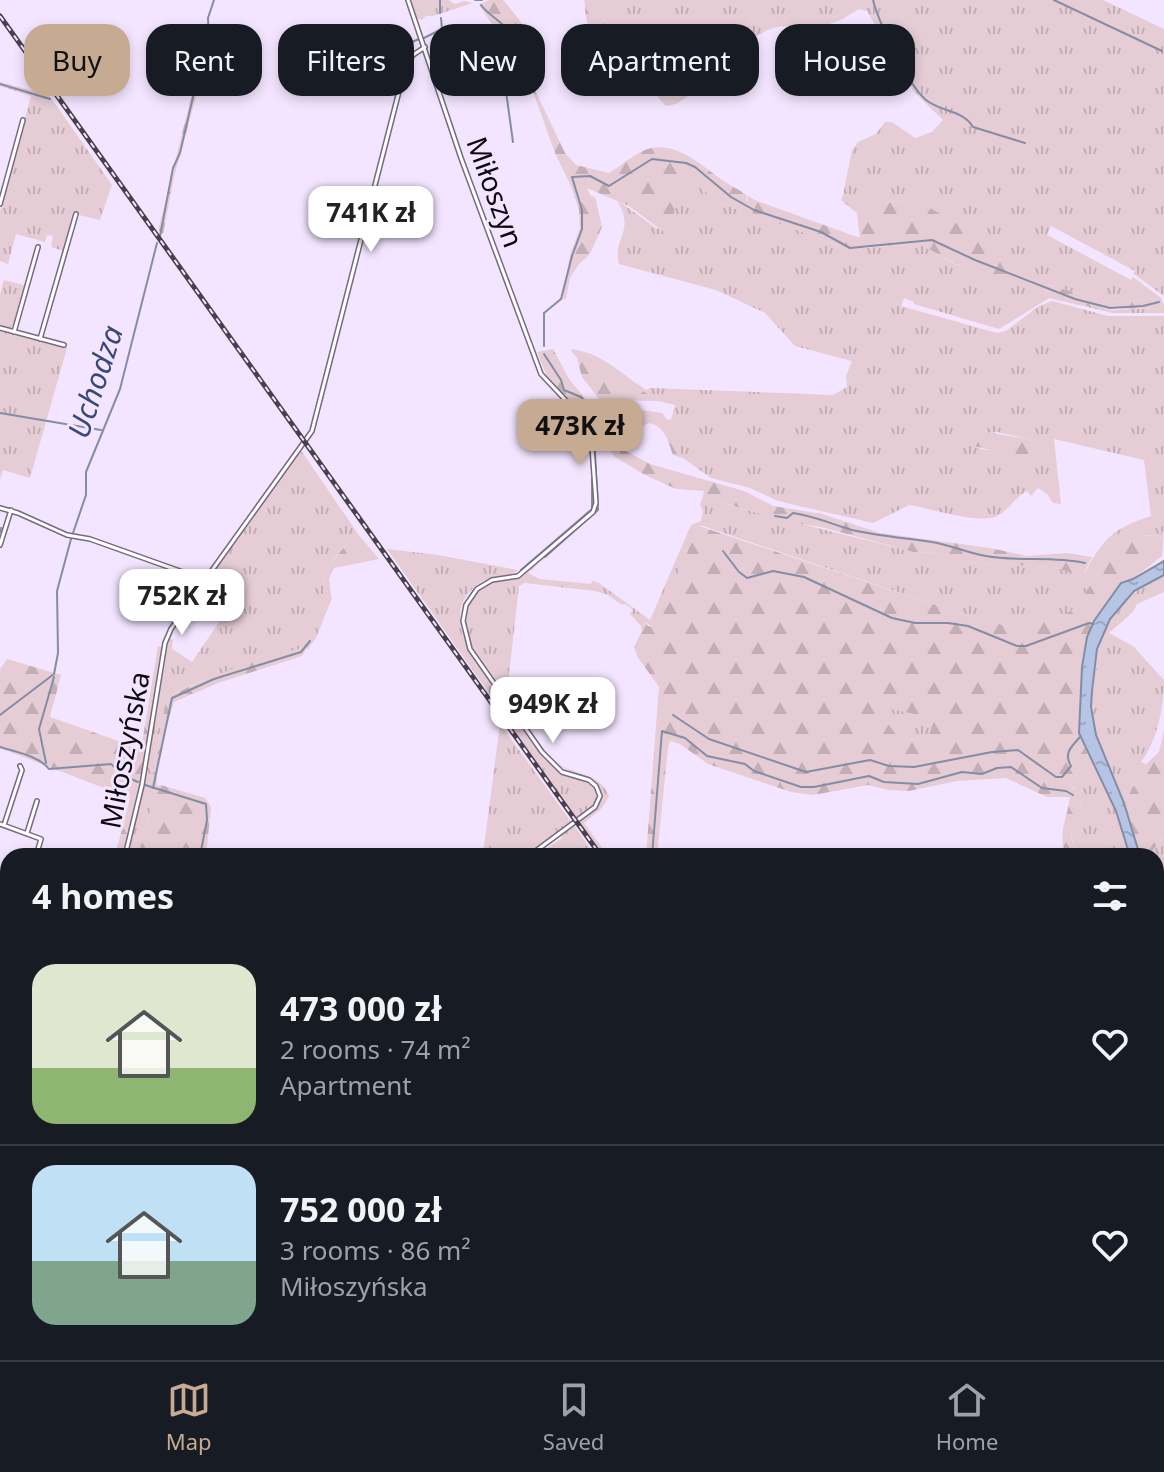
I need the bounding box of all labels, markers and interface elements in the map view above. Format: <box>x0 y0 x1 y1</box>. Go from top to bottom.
chip: Buy <box>24 24 130 96</box>
chip: Rent <box>146 24 262 96</box>
chip: Filters <box>278 24 414 96</box>
chip: New <box>430 24 545 96</box>
chip: Apartment <box>561 24 759 96</box>
chip: House <box>775 24 915 96</box>
street label: Miłoszyn <box>458 131 533 252</box>
pin: 741K zł <box>297 186 445 254</box>
text: 741K zł <box>326 194 416 230</box>
water label: Uchodza <box>57 320 132 443</box>
pin: 473K zł <box>506 399 654 467</box>
text: 473K zł <box>535 407 625 443</box>
pin: 752K zł <box>108 569 256 637</box>
text: 752K zł <box>137 577 227 613</box>
street label: Miłoszyńska <box>90 668 158 831</box>
pin: 949K zł <box>479 677 627 745</box>
text: 949K zł <box>508 685 598 721</box>
text: 4 homes <box>32 873 174 919</box>
icon: filters <box>1088 874 1132 918</box>
text: 473 000 zł <box>280 985 442 1031</box>
icon: home <box>96 996 192 1092</box>
icon: heart <box>1088 1022 1132 1066</box>
text: 2 rooms · 74 m² <box>280 1031 470 1067</box>
text: Apartment <box>280 1067 412 1103</box>
text: 752 000 zł <box>280 1186 442 1232</box>
icon: home <box>96 1197 192 1293</box>
icon: heart <box>1088 1223 1132 1267</box>
text: 3 rooms · 86 m² <box>280 1232 470 1268</box>
text: Miłoszyńska <box>280 1268 428 1304</box>
tab: Map <box>166 1378 212 1456</box>
tab: Saved <box>543 1378 604 1456</box>
tab: Home <box>936 1378 998 1456</box>

